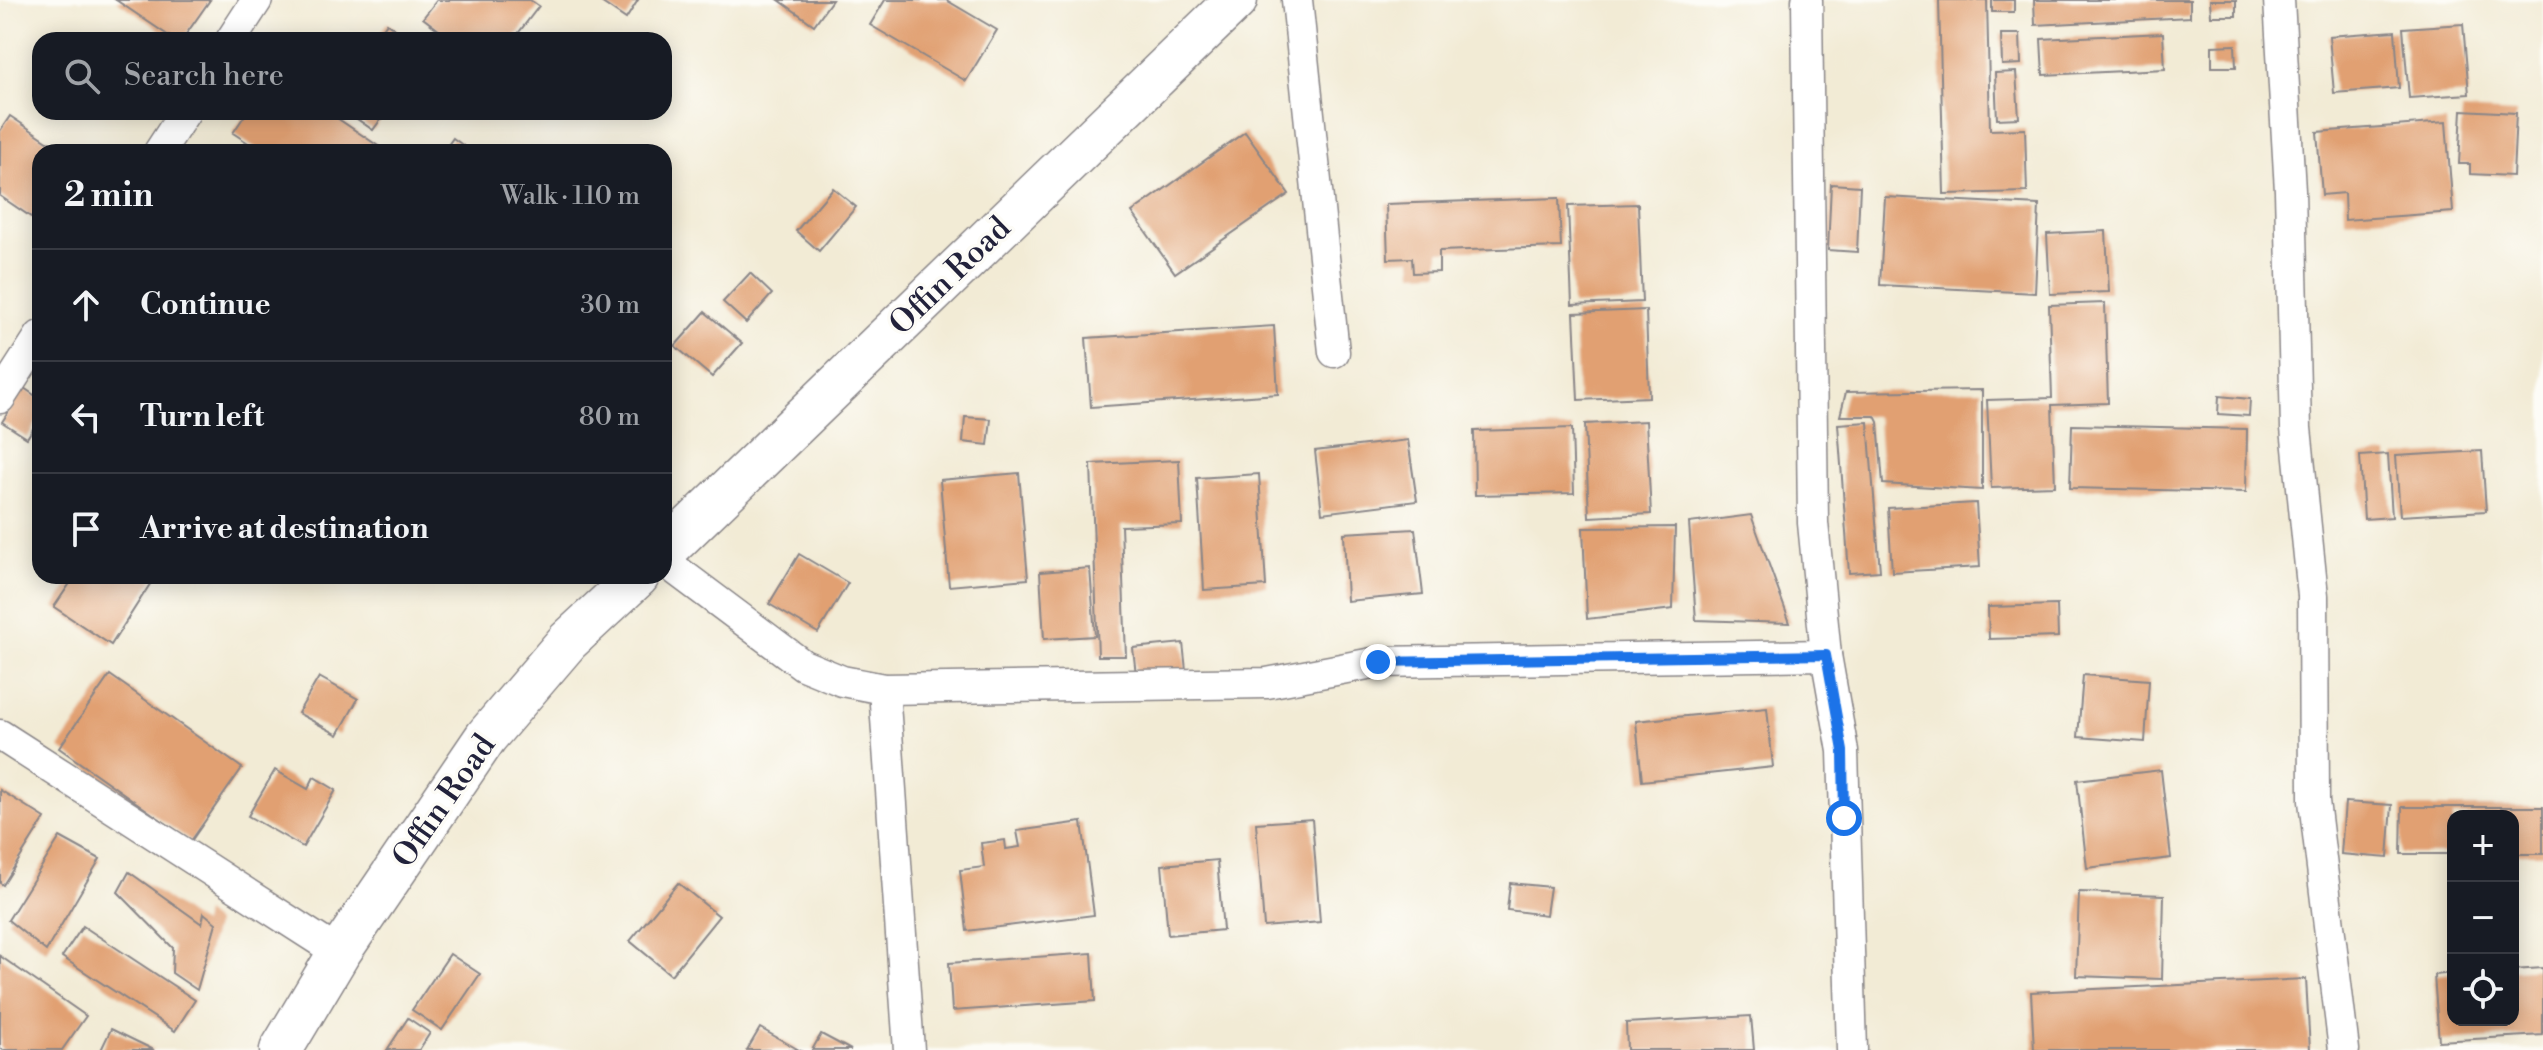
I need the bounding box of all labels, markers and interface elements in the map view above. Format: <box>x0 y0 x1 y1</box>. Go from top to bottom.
search box <box>32 32 672 120</box>
icon: search <box>60 54 104 98</box>
text: Search here <box>124 57 284 95</box>
text: 2 min <box>64 175 153 217</box>
text: Walk · 110 m <box>501 180 640 212</box>
street label: Offin Road <box>881 208 1019 344</box>
icon: ahead <box>64 283 108 327</box>
text: Continue <box>140 286 271 324</box>
text: 30 m <box>580 289 640 321</box>
icon: left <box>64 395 108 439</box>
text: Turn left <box>140 398 264 436</box>
text: 80 m <box>579 401 640 433</box>
icon: arrive <box>64 507 108 551</box>
text: Arrive at destination <box>140 510 429 548</box>
route end <box>1360 644 1396 680</box>
street label: Offin Road <box>384 727 504 875</box>
route start <box>1826 800 1862 836</box>
map controls <box>2447 810 2519 1026</box>
button: + <box>2447 810 2519 882</box>
button: − <box>2447 882 2519 954</box>
button: locate <box>2447 954 2519 1026</box>

